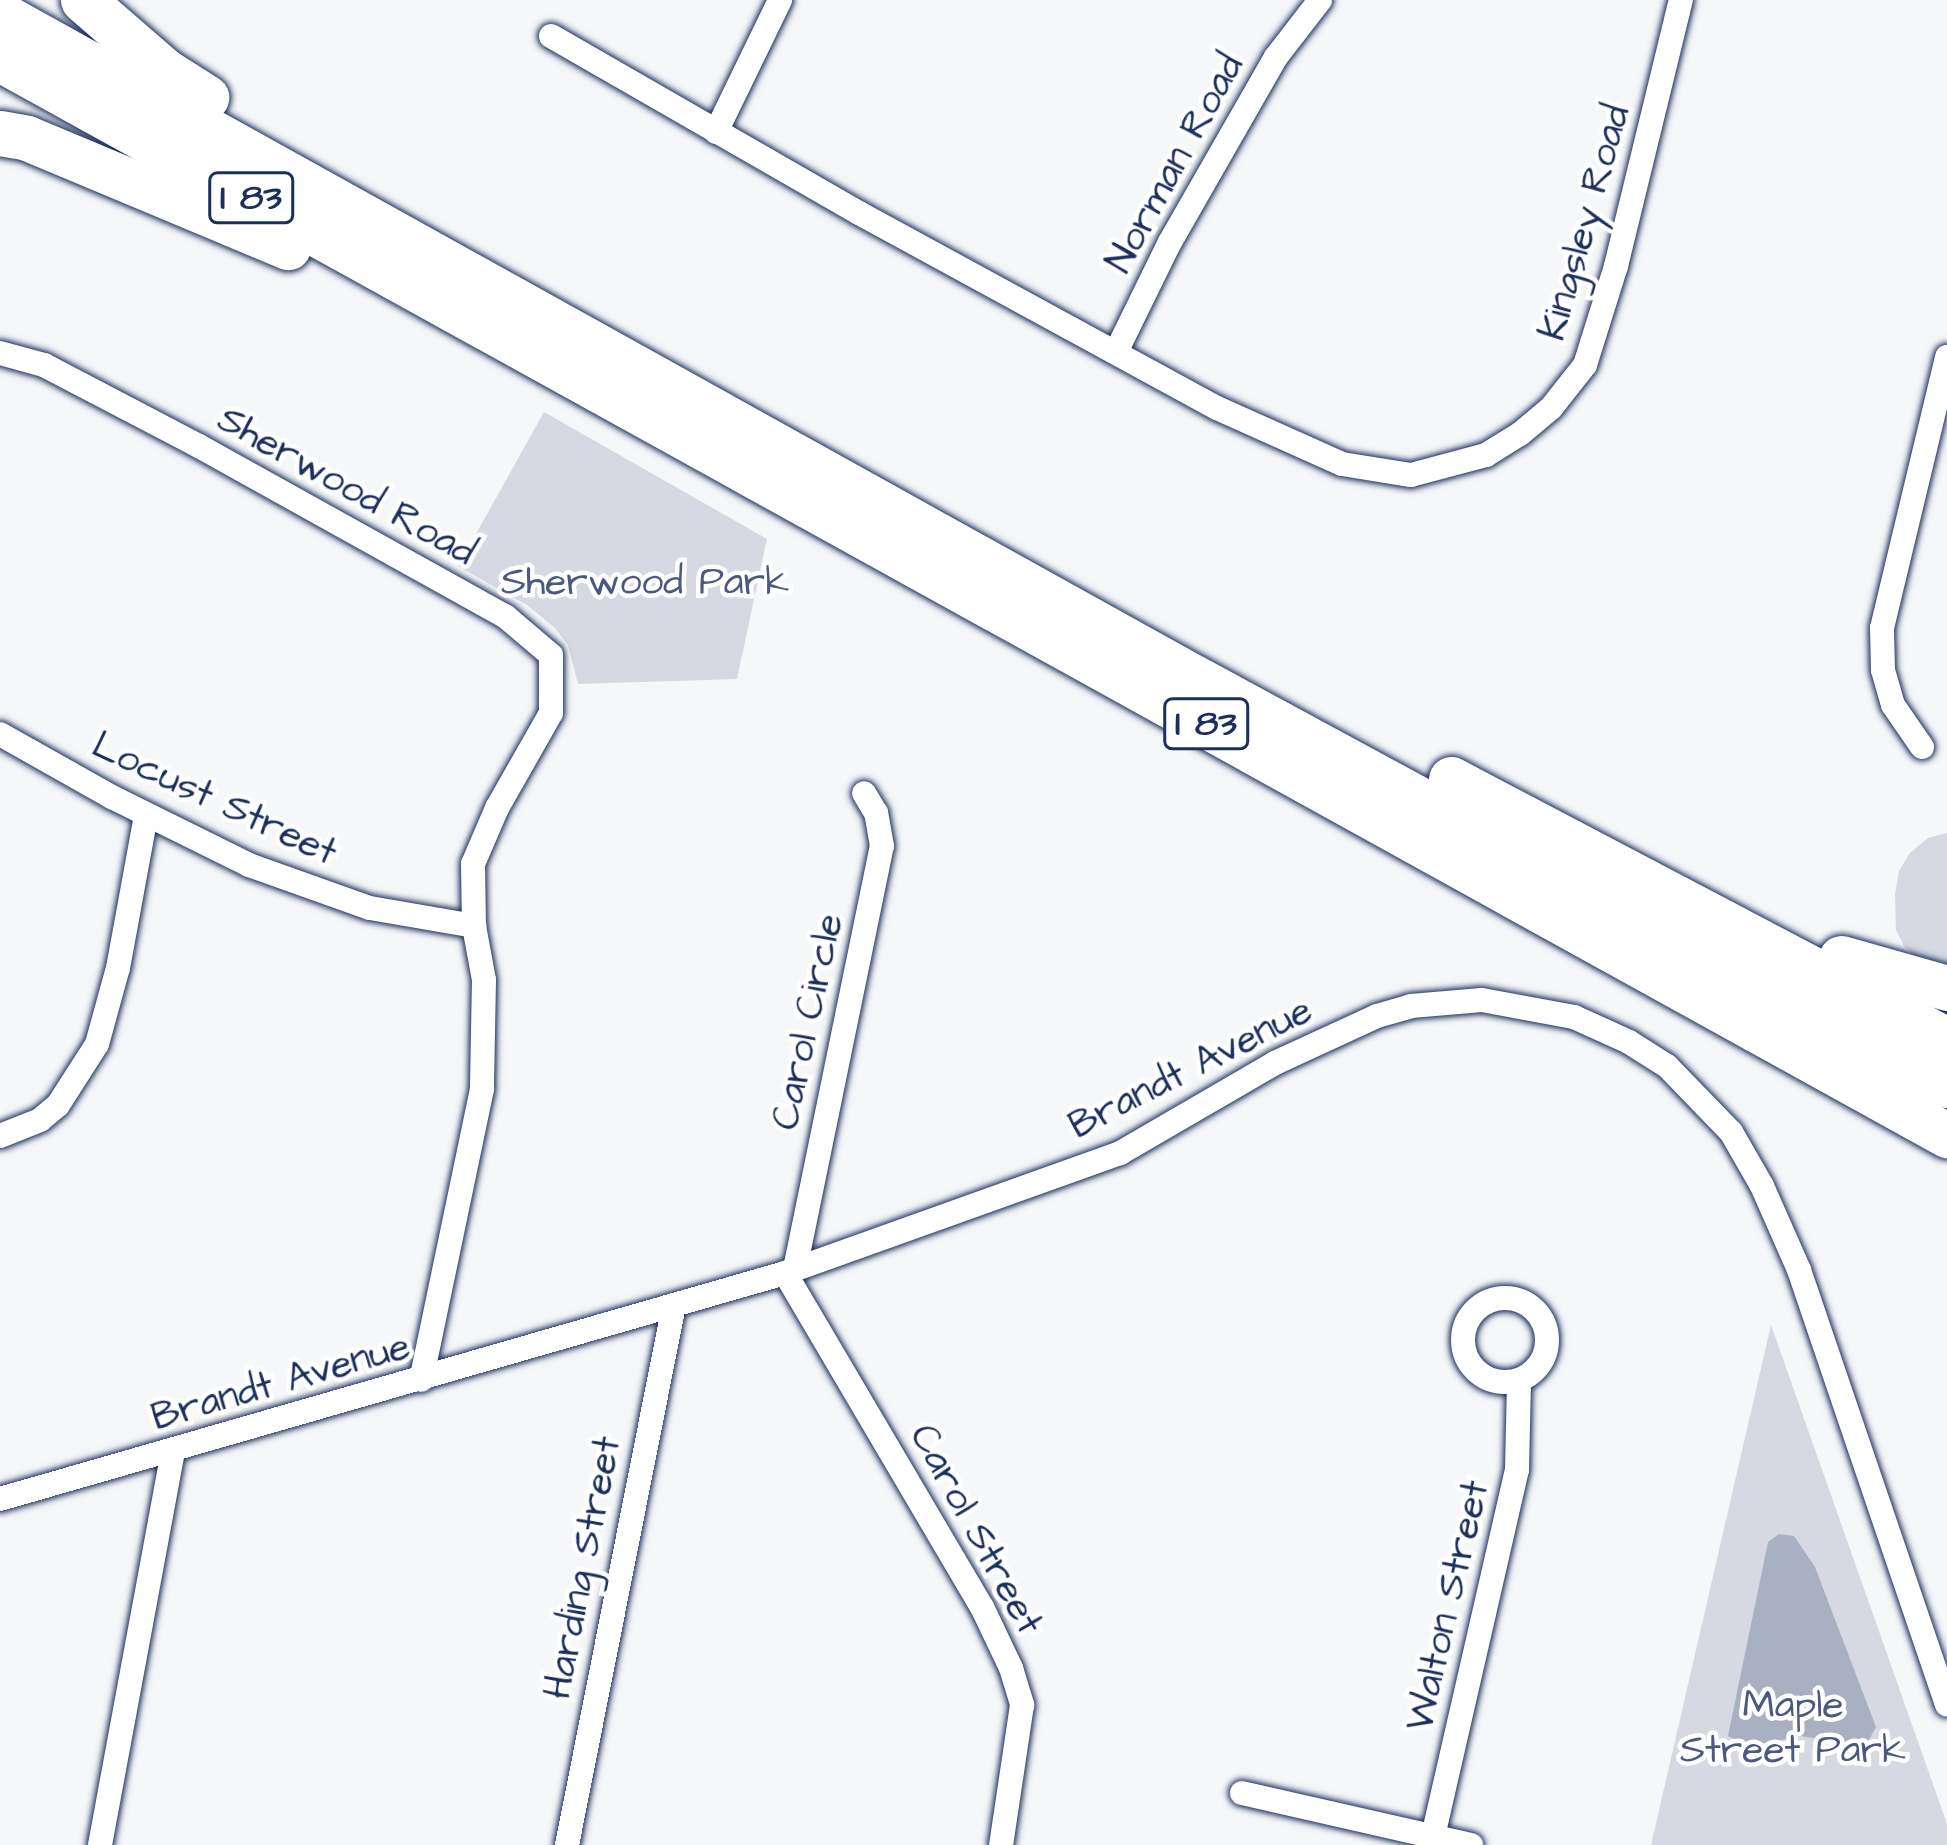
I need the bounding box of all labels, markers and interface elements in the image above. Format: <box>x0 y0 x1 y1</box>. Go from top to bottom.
street label: Norman Road <box>1097 46 1255 282</box>
street label: Kingsley Road <box>1530 100 1642 346</box>
road number: I 83 <box>206 168 296 228</box>
street label: Sherwood Road <box>209 397 483 577</box>
park label: Sherwood Park <box>501 560 789 606</box>
road number: I 83 <box>1161 694 1251 754</box>
street label: Locust Street <box>84 723 344 877</box>
street label: Carol Circle <box>763 910 855 1134</box>
street label: Brandt Avenue <box>1062 988 1320 1150</box>
street label: Brandt Avenue <box>146 1324 416 1442</box>
street label: Carol Street <box>898 1417 1052 1643</box>
street label: Harding Street <box>536 1433 632 1703</box>
street label: Walton Street <box>1397 1476 1501 1736</box>
park label: Maple Street Park <box>1680 1684 1906 1775</box>

